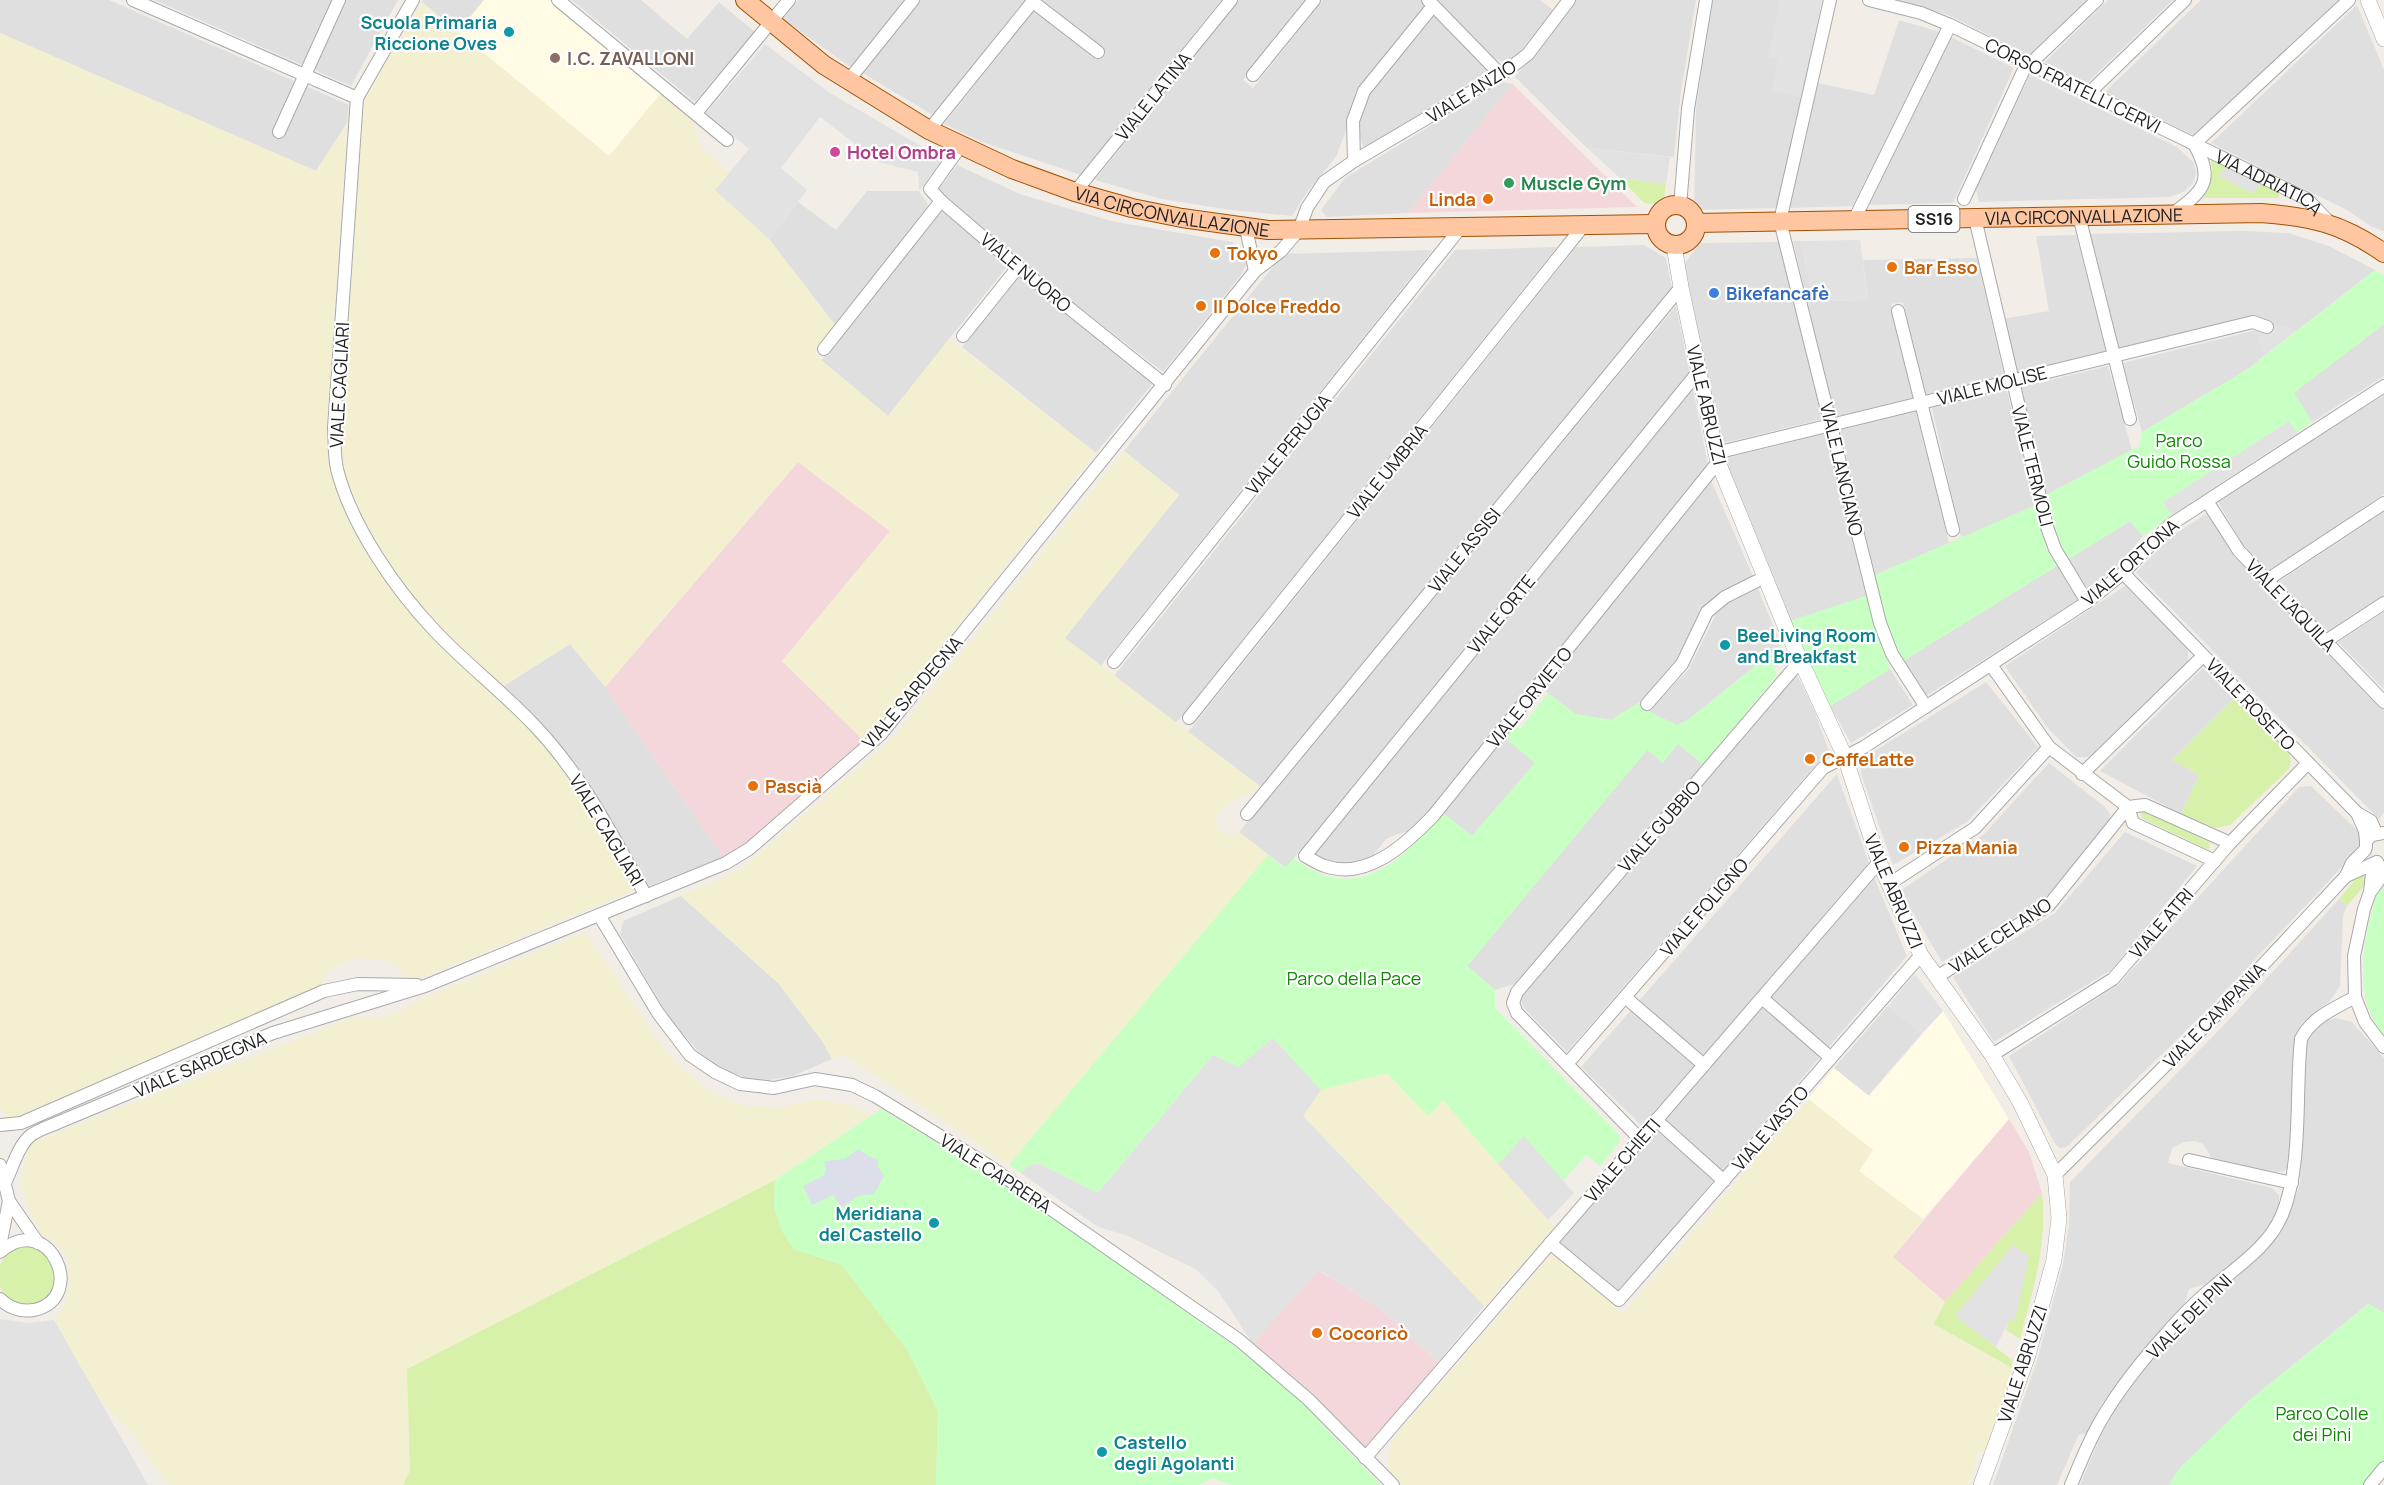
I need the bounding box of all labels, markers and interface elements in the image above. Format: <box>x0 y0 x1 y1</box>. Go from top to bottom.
place label: Scuola Primaria Riccione Oves <box>361 10 497 55</box>
marker: Scuola Primaria Riccione Oves <box>502 25 516 39</box>
street label: CORSO FRATELLI CERVI <box>1981 32 2165 138</box>
place label: I.C. ZAVALLONI <box>567 46 694 70</box>
street label: VIALE LATINA <box>1110 46 1197 145</box>
marker: I.C. ZAVALLONI <box>548 51 562 65</box>
street label: VIALE ANZIO <box>1422 54 1520 128</box>
place label: Hotel Ombra <box>847 140 956 164</box>
street label: VIA ADRIATICA <box>2212 144 2329 221</box>
marker: Hotel Ombra <box>828 145 842 159</box>
place label: Muscle Gym <box>1521 171 1626 195</box>
marker: Muscle Gym <box>1502 176 1516 190</box>
street label: VIA CIRCONVALLAZIONE <box>1072 181 1271 242</box>
place label: Linda <box>1429 187 1476 211</box>
marker: Linda <box>1481 192 1495 206</box>
street label: VIA CIRCONVALLAZIONE <box>1985 202 2183 230</box>
road number: SS16 <box>1908 206 1960 232</box>
street label: VIALE NUORO <box>975 227 1077 317</box>
place label: Tokyo <box>1227 241 1278 265</box>
marker: Tokyo <box>1208 246 1222 260</box>
place label: Bar Esso <box>1904 255 1978 279</box>
marker: Bar Esso <box>1885 260 1899 274</box>
place label: Bikefancafè <box>1726 281 1829 305</box>
marker: Bikefancafè <box>1707 286 1721 300</box>
place label: Il Dolce Freddo <box>1213 294 1341 318</box>
marker: Il Dolce Freddo <box>1194 299 1208 313</box>
street label: VIALE CAGLIARI <box>324 321 354 449</box>
street label: VIALE ABRUZZI <box>1682 343 1732 467</box>
street label: VIALE MOLISE <box>1935 360 2049 410</box>
street label: VIALE PERUGIA <box>1240 388 1336 499</box>
street label: VIALE LANCIANO <box>1815 400 1869 538</box>
street label: VIALE TERMOLI <box>2006 403 2060 529</box>
street label: VIALE UMBRIA <box>1341 418 1433 523</box>
park label: Parco Guido Rossa <box>2127 428 2231 473</box>
street label: VIALE ASSISI <box>1422 503 1506 597</box>
street label: VIALE ORTONA <box>2076 513 2184 611</box>
street label: VIALE L'AQUILA <box>2241 554 2342 657</box>
street label: VIALE ORTE <box>1462 570 1540 658</box>
place label: BeeLiving Room and Breakfast <box>1737 623 1876 668</box>
street label: VIALE SARDEGNA <box>856 630 968 753</box>
marker: BeeLiving Room and Breakfast <box>1718 638 1732 652</box>
street label: VIALE ORVIETO <box>1481 642 1577 752</box>
street label: VIALE ROSETO <box>2201 653 2301 755</box>
place label: CaffeLatte <box>1822 747 1914 771</box>
marker: CaffeLatte <box>1803 752 1817 766</box>
street label: VIALE CAGLIARI <box>564 770 650 890</box>
place label: Pascià <box>765 774 822 798</box>
street label: VIALE GUBBIO <box>1613 775 1705 877</box>
marker: Pascià <box>746 779 760 793</box>
street label: VIALE ABRUZZI <box>1859 830 1929 952</box>
place label: Pizza Mania <box>1916 835 2018 859</box>
marker: Pizza Mania <box>1897 840 1911 854</box>
street label: VIALE FOLIGNO <box>1655 853 1753 961</box>
street label: VIALE ATRI <box>2124 883 2198 963</box>
street label: VIALE CELANO <box>1944 892 2056 978</box>
street label: VIALE CAMPANIA <box>2157 957 2271 1073</box>
park label: Parco della Pace <box>1287 966 1421 990</box>
street label: VIALE SARDEGNA <box>130 1025 270 1103</box>
street label: VIALE VASTO <box>1726 1080 1814 1176</box>
street label: VIALE CHIETI <box>1579 1113 1665 1207</box>
street label: VIALE CAPRERA <box>936 1128 1057 1218</box>
place label: Meridiana del Castello <box>819 1201 922 1246</box>
marker: Meridiana del Castello <box>927 1216 941 1230</box>
street label: VIALE DEI PINI <box>2141 1268 2237 1364</box>
street label: VIALE ABRUZZI <box>1992 1302 2052 1426</box>
place label: Cocoricò <box>1329 1321 1408 1345</box>
marker: Cocoricò <box>1310 1326 1324 1340</box>
park label: Parco Colle dei Pini <box>2275 1401 2369 1446</box>
place label: Castello degli Agolanti <box>1114 1430 1235 1475</box>
marker: Castello degli Agolanti <box>1095 1445 1109 1459</box>

